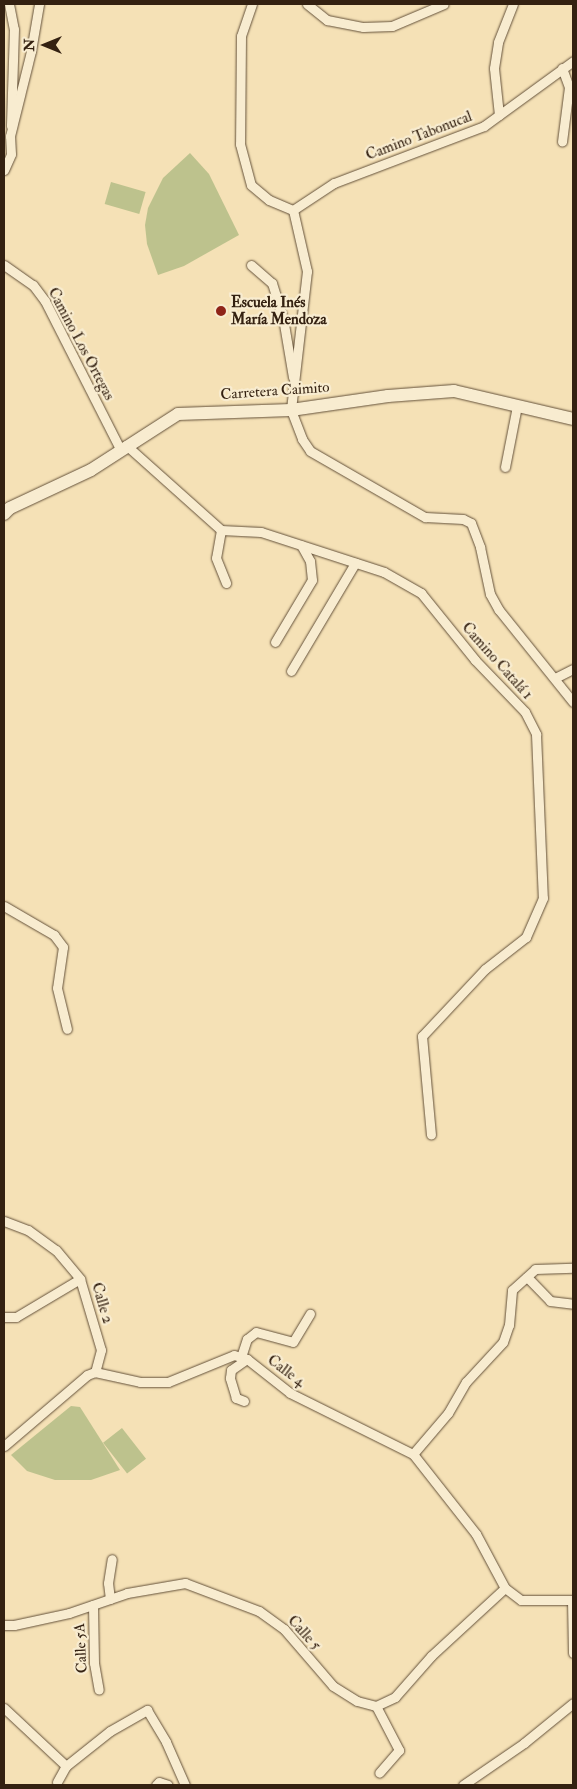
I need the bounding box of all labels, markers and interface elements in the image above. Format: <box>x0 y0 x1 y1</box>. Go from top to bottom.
north arrow <box>20 20 70 70</box>
text: N <box>21 39 38 51</box>
street label: Camino Tabonucal <box>363 107 475 165</box>
street label: Camino Los Ortegas <box>44 285 118 403</box>
place label: Escuela Inés María Mendoza <box>231 293 327 328</box>
marker: Escuela Inés María Mendoza <box>215 305 227 317</box>
street label: Carretera Caimito <box>220 378 330 404</box>
street label: Camino Catalá 1 <box>458 619 536 703</box>
street label: Calle 2 <box>87 1280 117 1326</box>
street label: Calle 4 <box>264 1351 308 1391</box>
street label: Calle 5 <box>284 1612 324 1654</box>
street label: Calle 5A <box>71 1622 91 1674</box>

